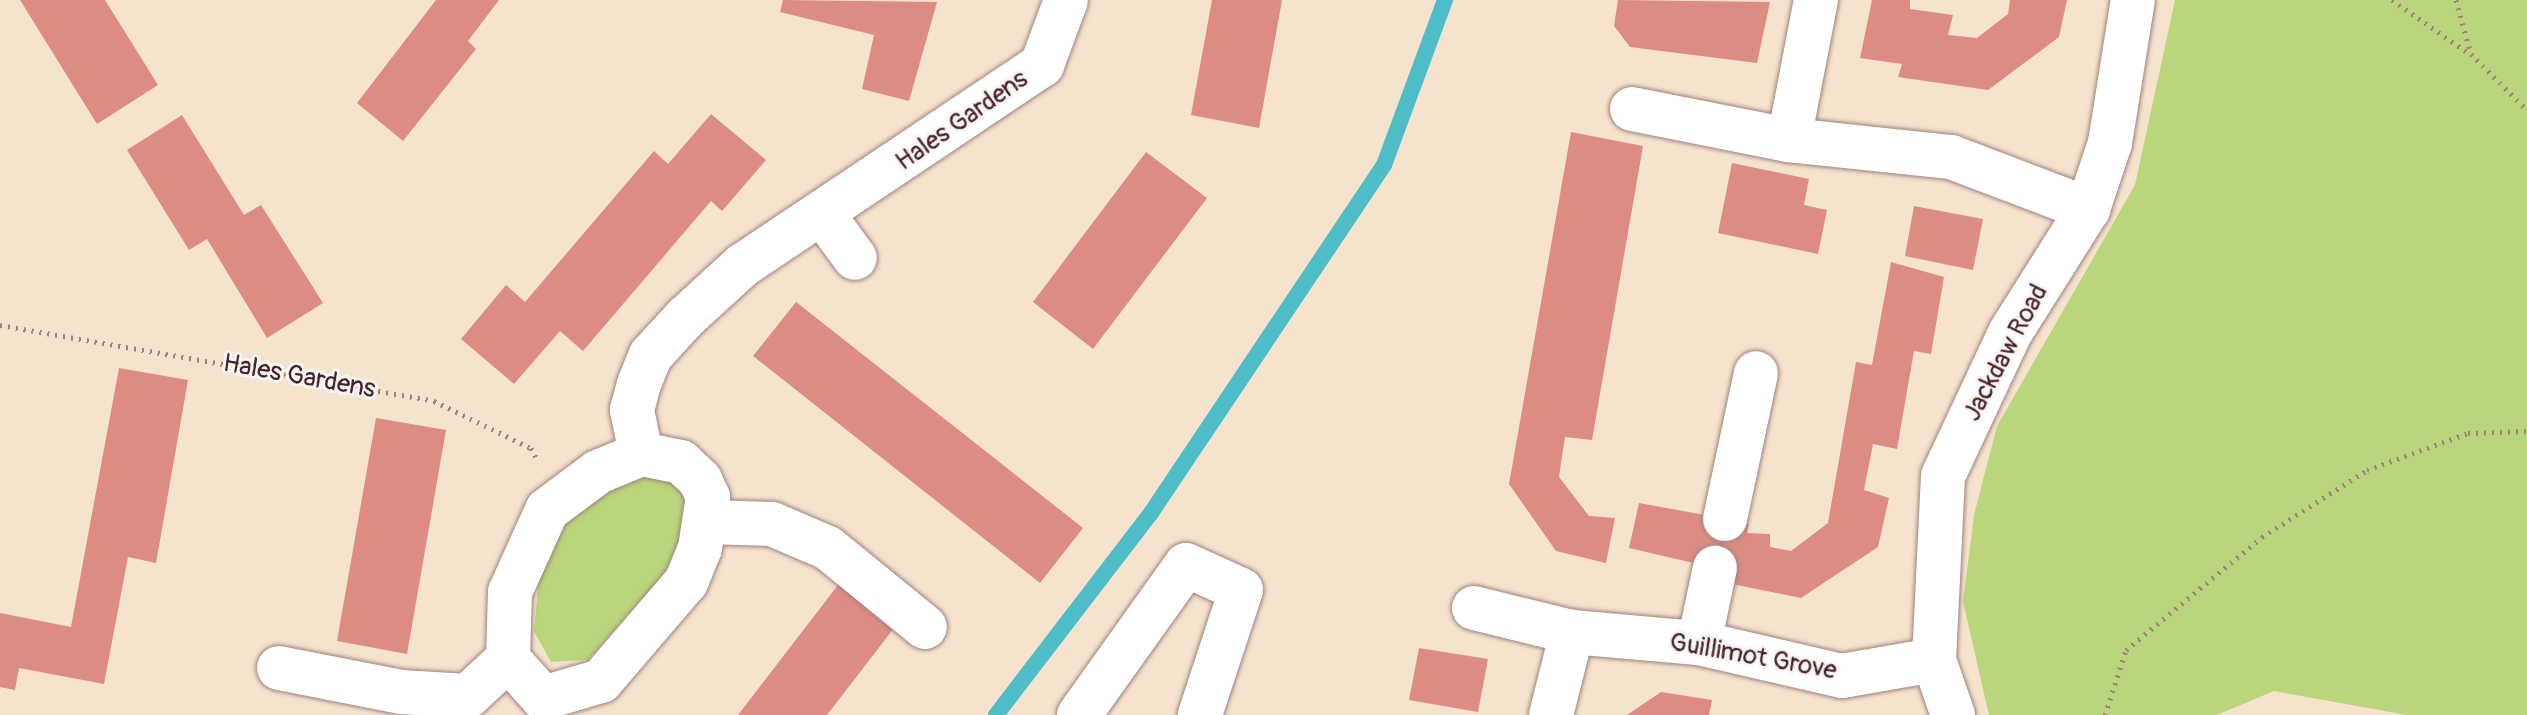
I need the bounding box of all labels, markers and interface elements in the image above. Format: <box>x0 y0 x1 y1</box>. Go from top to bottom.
street label: Hales Gardens <box>890 64 1034 178</box>
street label: Jackdaw Road <box>1957 279 2055 427</box>
street label: Hales Gardens <box>220 348 378 406</box>
street label: Guillimot Grove <box>1667 627 1839 687</box>

